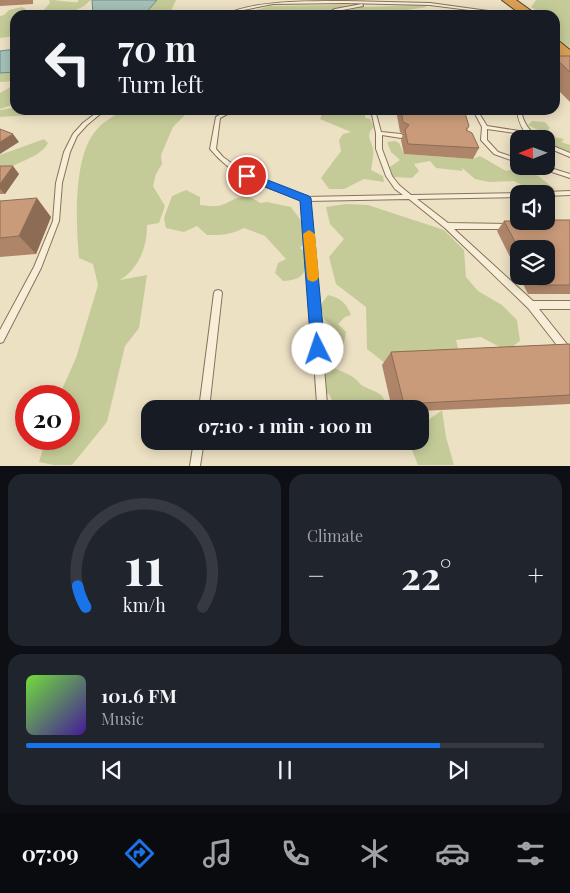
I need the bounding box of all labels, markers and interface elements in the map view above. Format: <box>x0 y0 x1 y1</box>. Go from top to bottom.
text: 70 m <box>118 24 196 71</box>
icon: left <box>35 30 100 95</box>
text: Turn left <box>118 69 203 99</box>
north arrow <box>510 130 555 175</box>
map controls <box>510 130 555 285</box>
pin <box>226 155 268 197</box>
icon: arrive <box>233 162 261 190</box>
button: sound <box>510 185 555 230</box>
button: layers <box>510 240 555 285</box>
position arrow <box>291 322 343 374</box>
speed limit sign: 20 <box>15 385 80 450</box>
text: 07:10 · 1 min · 100 m <box>198 412 372 438</box>
text: Climate <box>307 525 363 546</box>
text: 11 <box>125 530 164 599</box>
text: 22° <box>401 549 452 600</box>
text: − <box>307 556 325 593</box>
text: + <box>528 556 544 593</box>
text: km/h <box>123 593 166 616</box>
text: 101.6 FM <box>101 682 177 708</box>
text: Music <box>101 708 144 729</box>
icon: previous <box>98 756 126 784</box>
icon: pause <box>271 756 299 784</box>
icon: next <box>444 756 472 784</box>
icon: directions <box>122 836 157 871</box>
icon: music <box>200 836 235 871</box>
icon: phone <box>278 836 313 871</box>
icon: climate <box>357 836 392 871</box>
icon: car <box>435 836 470 871</box>
icon: filters <box>513 836 548 871</box>
text: 07:09 <box>22 838 79 868</box>

